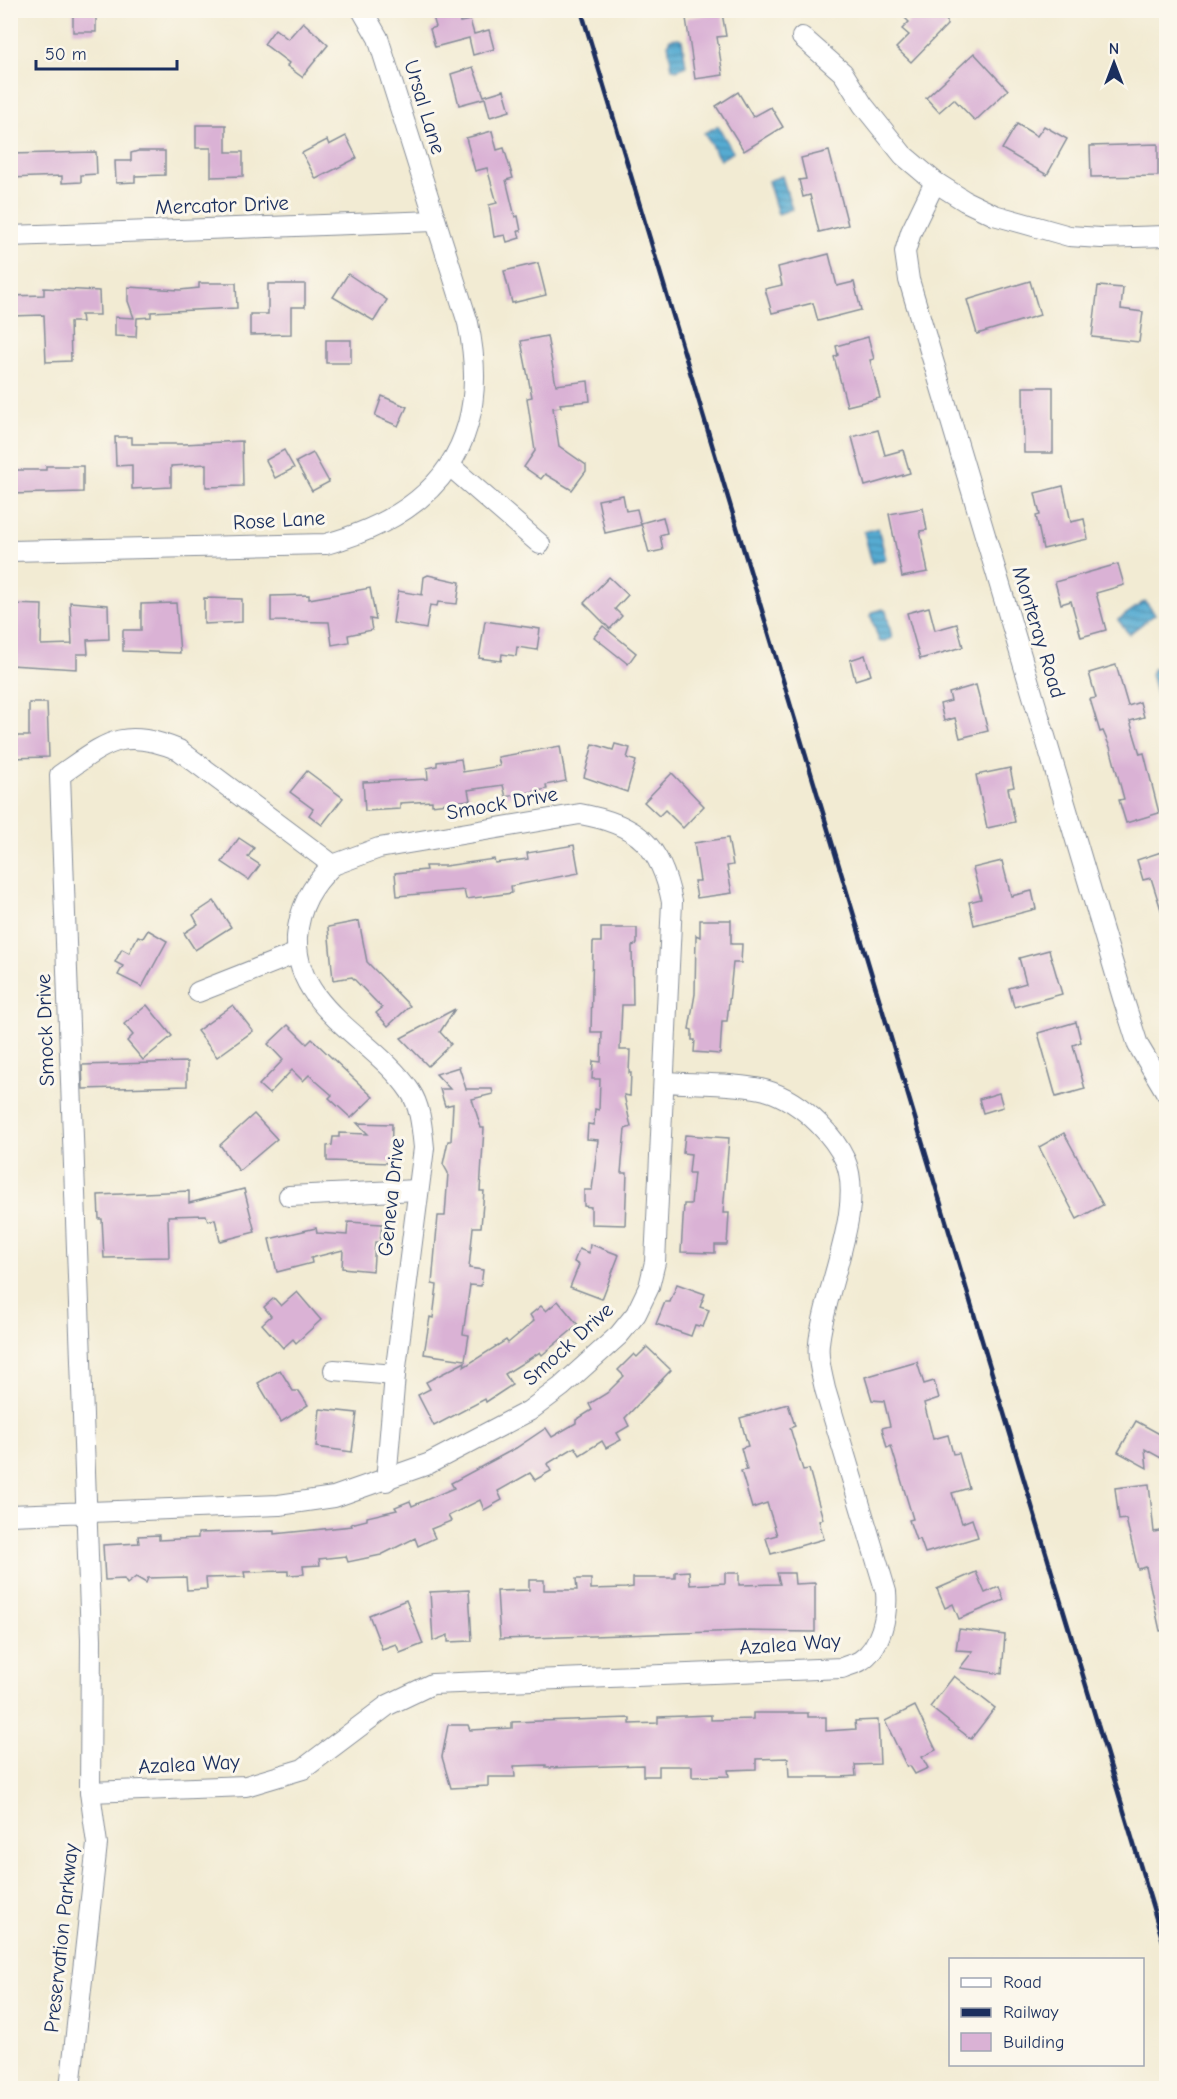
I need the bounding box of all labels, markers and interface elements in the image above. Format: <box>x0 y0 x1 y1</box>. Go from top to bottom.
scale bar <box>36 33 177 71</box>
north arrow <box>1084 33 1144 93</box>
text: N <box>1109 40 1119 58</box>
text: 50 m <box>45 44 87 65</box>
street label: Ursal Lane <box>399 57 451 157</box>
street label: Mercator Drive <box>155 191 289 219</box>
street label: Rose Lane <box>232 506 326 534</box>
street label: Monteray Road <box>1008 563 1070 701</box>
street label: Smock Drive <box>444 781 560 825</box>
street label: Smock Drive <box>31 973 59 1087</box>
street label: Geneva Drive <box>373 1137 409 1257</box>
street label: Smock Drive <box>518 1297 618 1391</box>
street label: Azalea Way <box>738 1628 842 1660</box>
street label: Azalea Way <box>138 1749 241 1779</box>
street label: Preservation Parkway <box>39 1842 83 2034</box>
legend <box>949 1958 1144 2066</box>
text: Road <box>1003 1972 1042 1993</box>
text: Railway <box>1003 2002 1060 2023</box>
text: Building <box>1003 2032 1065 2053</box>

